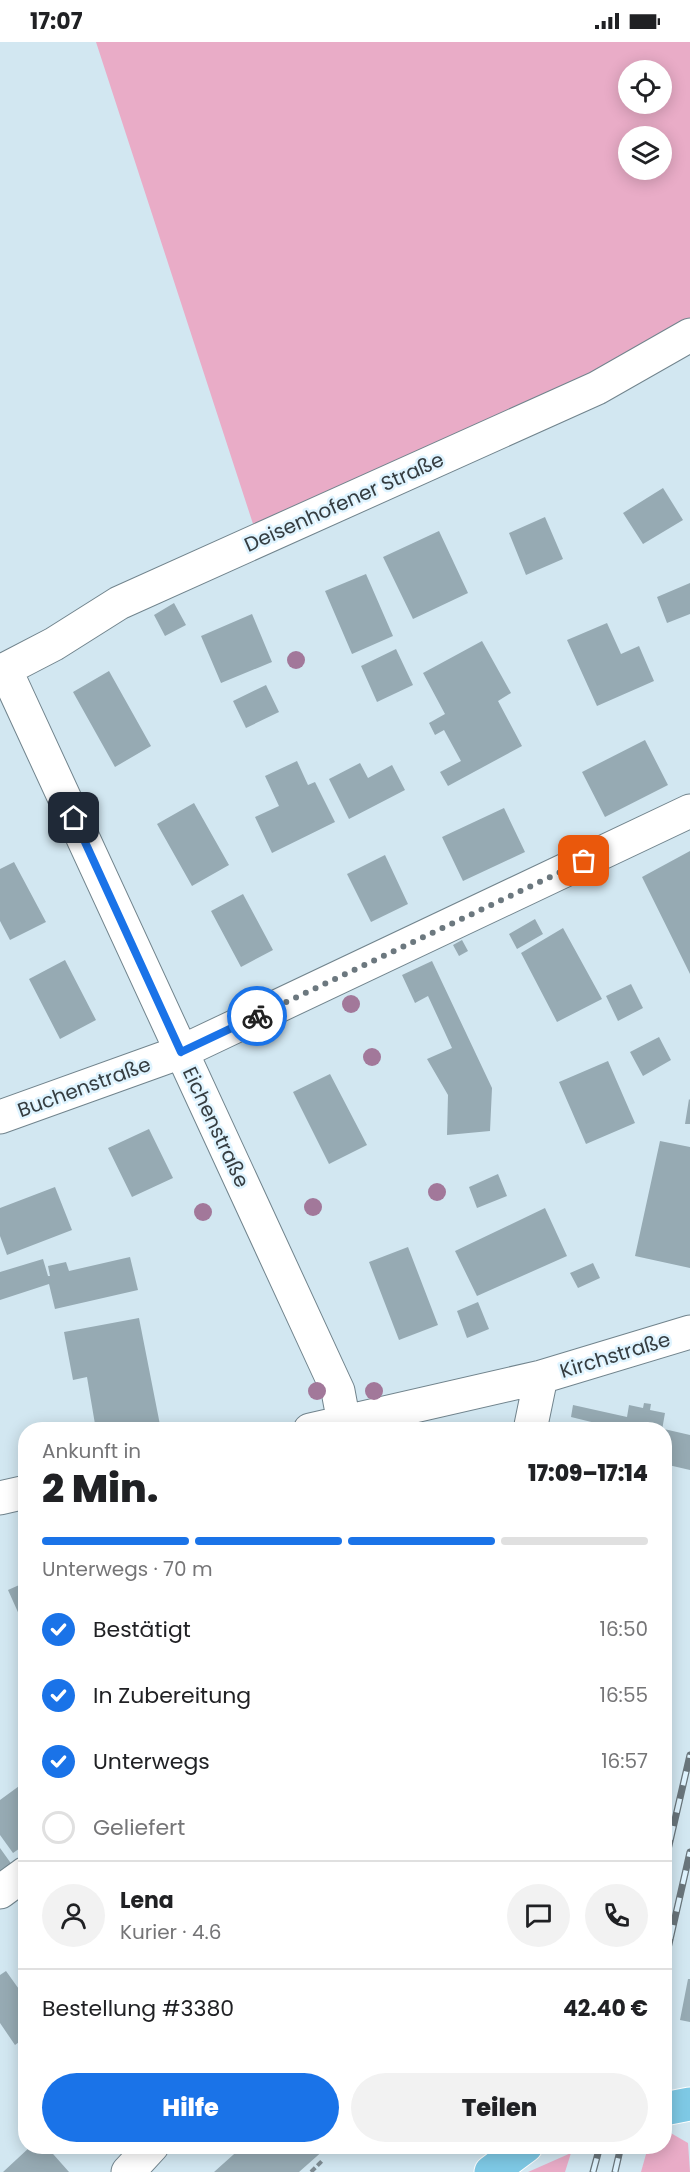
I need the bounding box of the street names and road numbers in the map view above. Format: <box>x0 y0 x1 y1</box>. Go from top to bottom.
street label: Deisenhofener Straße <box>240 445 448 559</box>
street label: Buchenstraße <box>13 1050 155 1124</box>
street label: Eichenstraße <box>176 1062 256 1192</box>
street label: Kirchstraße <box>556 1325 674 1385</box>

